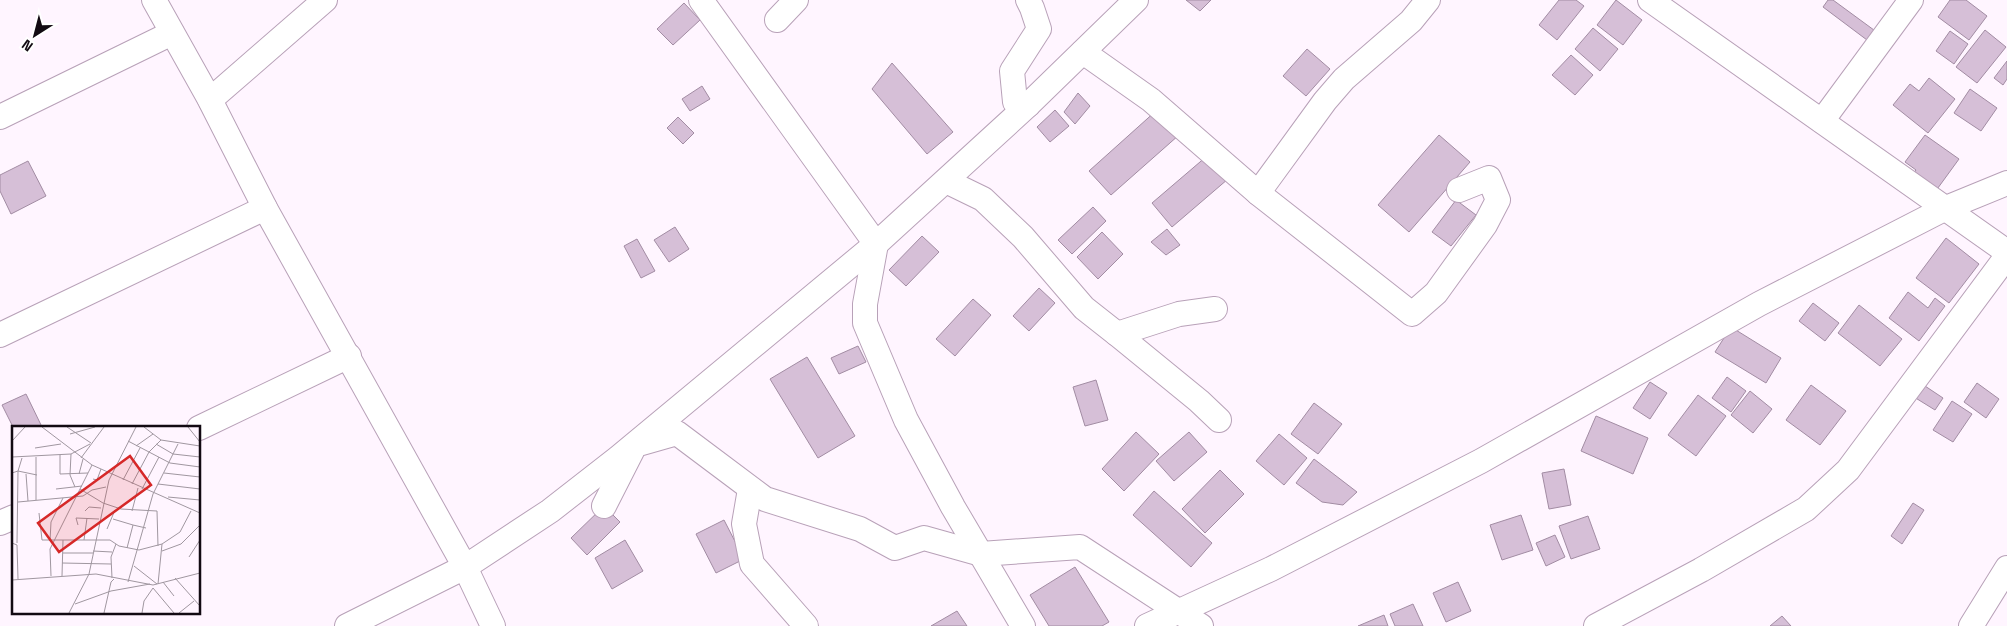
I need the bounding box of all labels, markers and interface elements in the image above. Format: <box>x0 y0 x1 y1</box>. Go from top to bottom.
north arrow <box>10 10 60 60</box>
text: N <box>18 35 36 56</box>
inset map <box>12 426 200 614</box>

